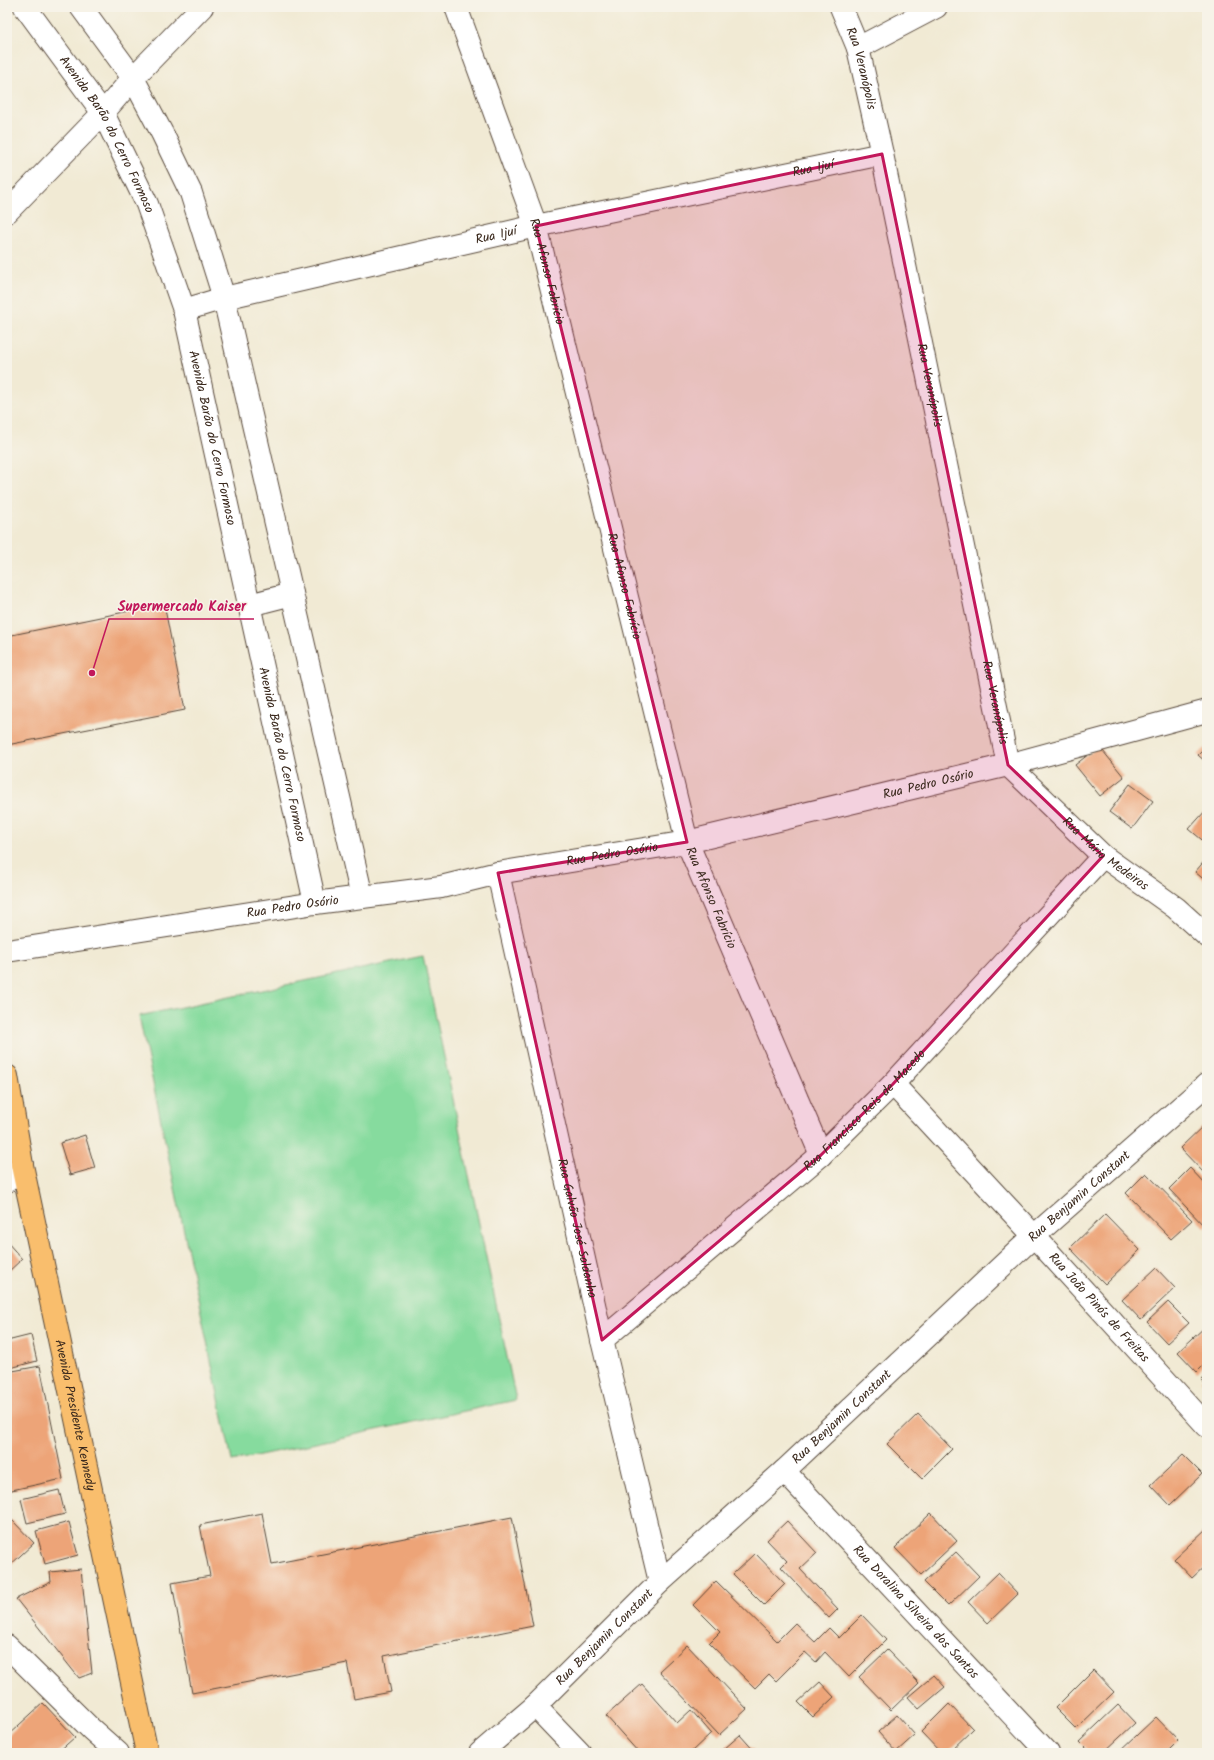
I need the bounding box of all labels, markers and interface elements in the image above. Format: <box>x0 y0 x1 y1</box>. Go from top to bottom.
street label: Rua Veranópolis <box>840 24 882 112</box>
street label: Avenida Barão do Cerro Formoso <box>54 51 160 216</box>
street label: Rua Ijuí <box>790 153 838 183</box>
street label: Rua Afonso Fabrício <box>523 215 570 327</box>
street label: Rua Ijuí <box>473 220 521 250</box>
street label: Rua Veranópolis <box>911 341 949 429</box>
street label: Avenida Barão do Cerro Formoso <box>183 348 242 528</box>
street label: Rua Afonso Fabrício <box>601 531 648 642</box>
callout: Supermercado Kaiser <box>109 593 254 619</box>
text: Supermercado Kaiser <box>118 596 247 618</box>
street label: Rua Veranópolis <box>976 659 1014 747</box>
street label: Avenida Barão do Cerro Formoso <box>253 665 312 844</box>
street label: Rua Pedro Osório <box>881 763 976 805</box>
street label: Rua Mário Medeiros <box>1057 812 1154 896</box>
street label: Rua Pedro Osório <box>565 836 660 872</box>
street label: Rua Afonso Fabrício <box>680 843 742 952</box>
street label: Rua Pedro Osório <box>245 890 340 924</box>
street label: Rua Francisco Reis de Macedo <box>798 1044 931 1176</box>
street label: Rua Benjamin Constant <box>1023 1145 1136 1247</box>
street label: Rua Galvão José Saldanha <box>551 1156 603 1300</box>
street label: Rua João Pinós de Freitas <box>1043 1248 1155 1368</box>
street label: Avenida Presidente Kennedy <box>49 1337 102 1494</box>
street label: Rua Benjamin Constant <box>787 1364 897 1469</box>
street label: Rua Doralina Silveira dos Santos <box>848 1540 984 1684</box>
street label: Rua Benjamin Constant <box>551 1583 659 1691</box>

